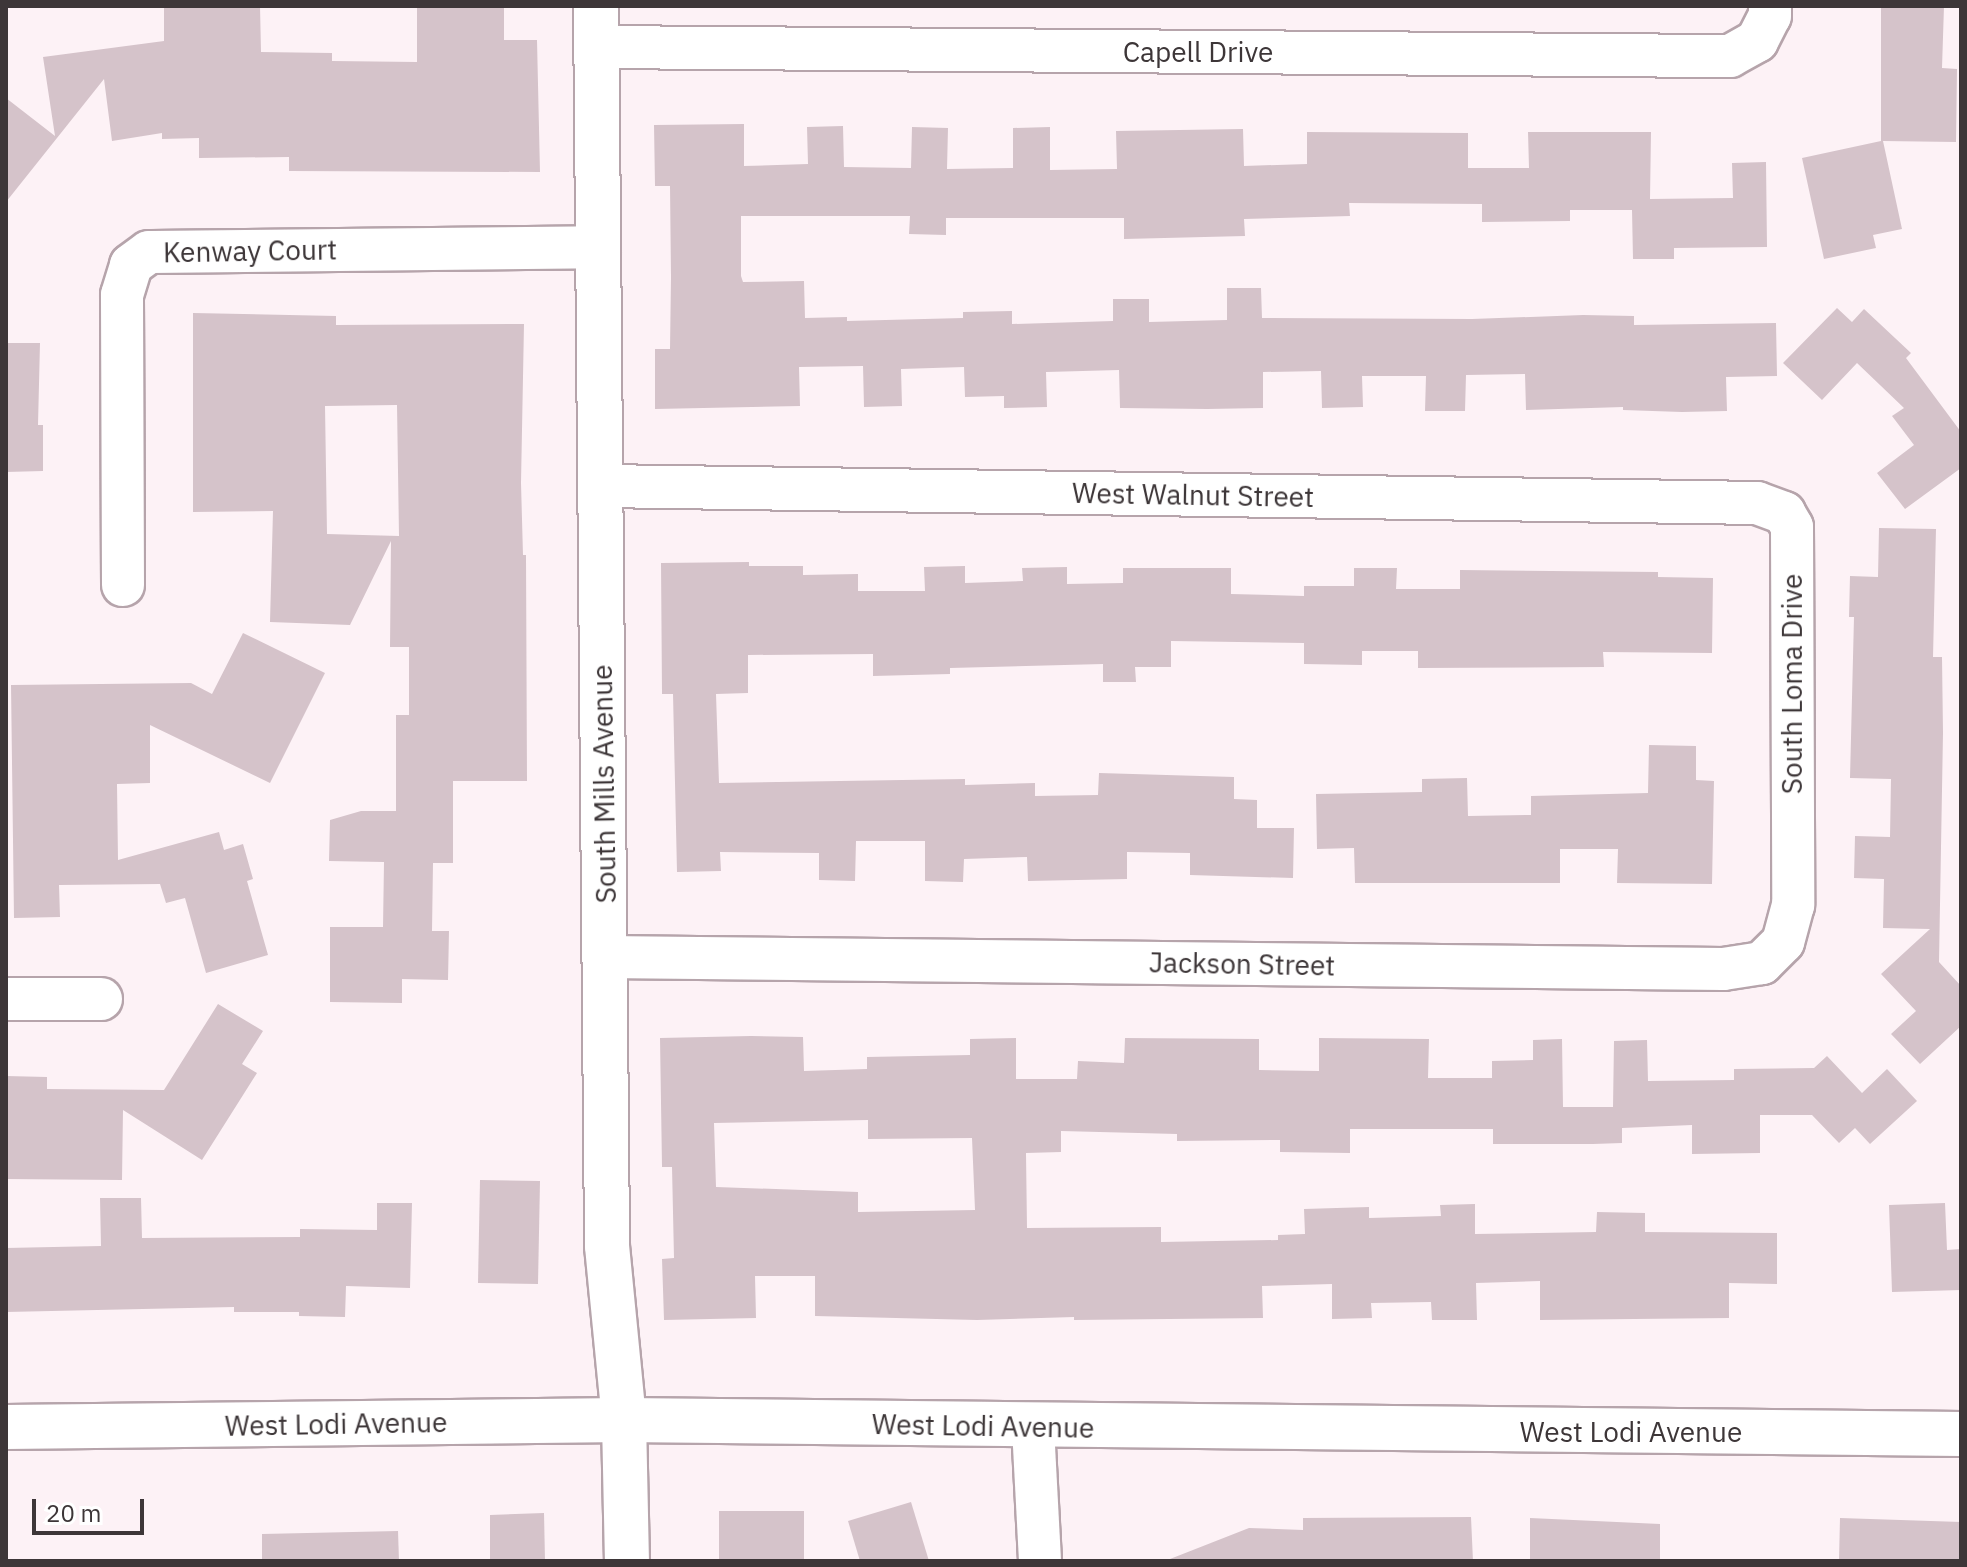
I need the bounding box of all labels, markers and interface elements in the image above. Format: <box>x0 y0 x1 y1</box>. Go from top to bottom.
street label: Capell Drive <box>1123 35 1273 69</box>
street label: Kenway Court <box>163 233 337 269</box>
street label: West Walnut Street <box>1072 476 1314 514</box>
street label: South Loma Drive <box>1775 574 1809 794</box>
street label: South Mills Avenue <box>585 664 623 904</box>
street label: Jackson Street <box>1149 946 1335 982</box>
street label: West Lodi Avenue <box>224 1405 448 1443</box>
street label: West Lodi Avenue <box>871 1407 1095 1445</box>
street label: West Lodi Avenue <box>1520 1415 1742 1449</box>
scale bar <box>36 1483 148 1533</box>
text: 20 m <box>46 1497 101 1529</box>

